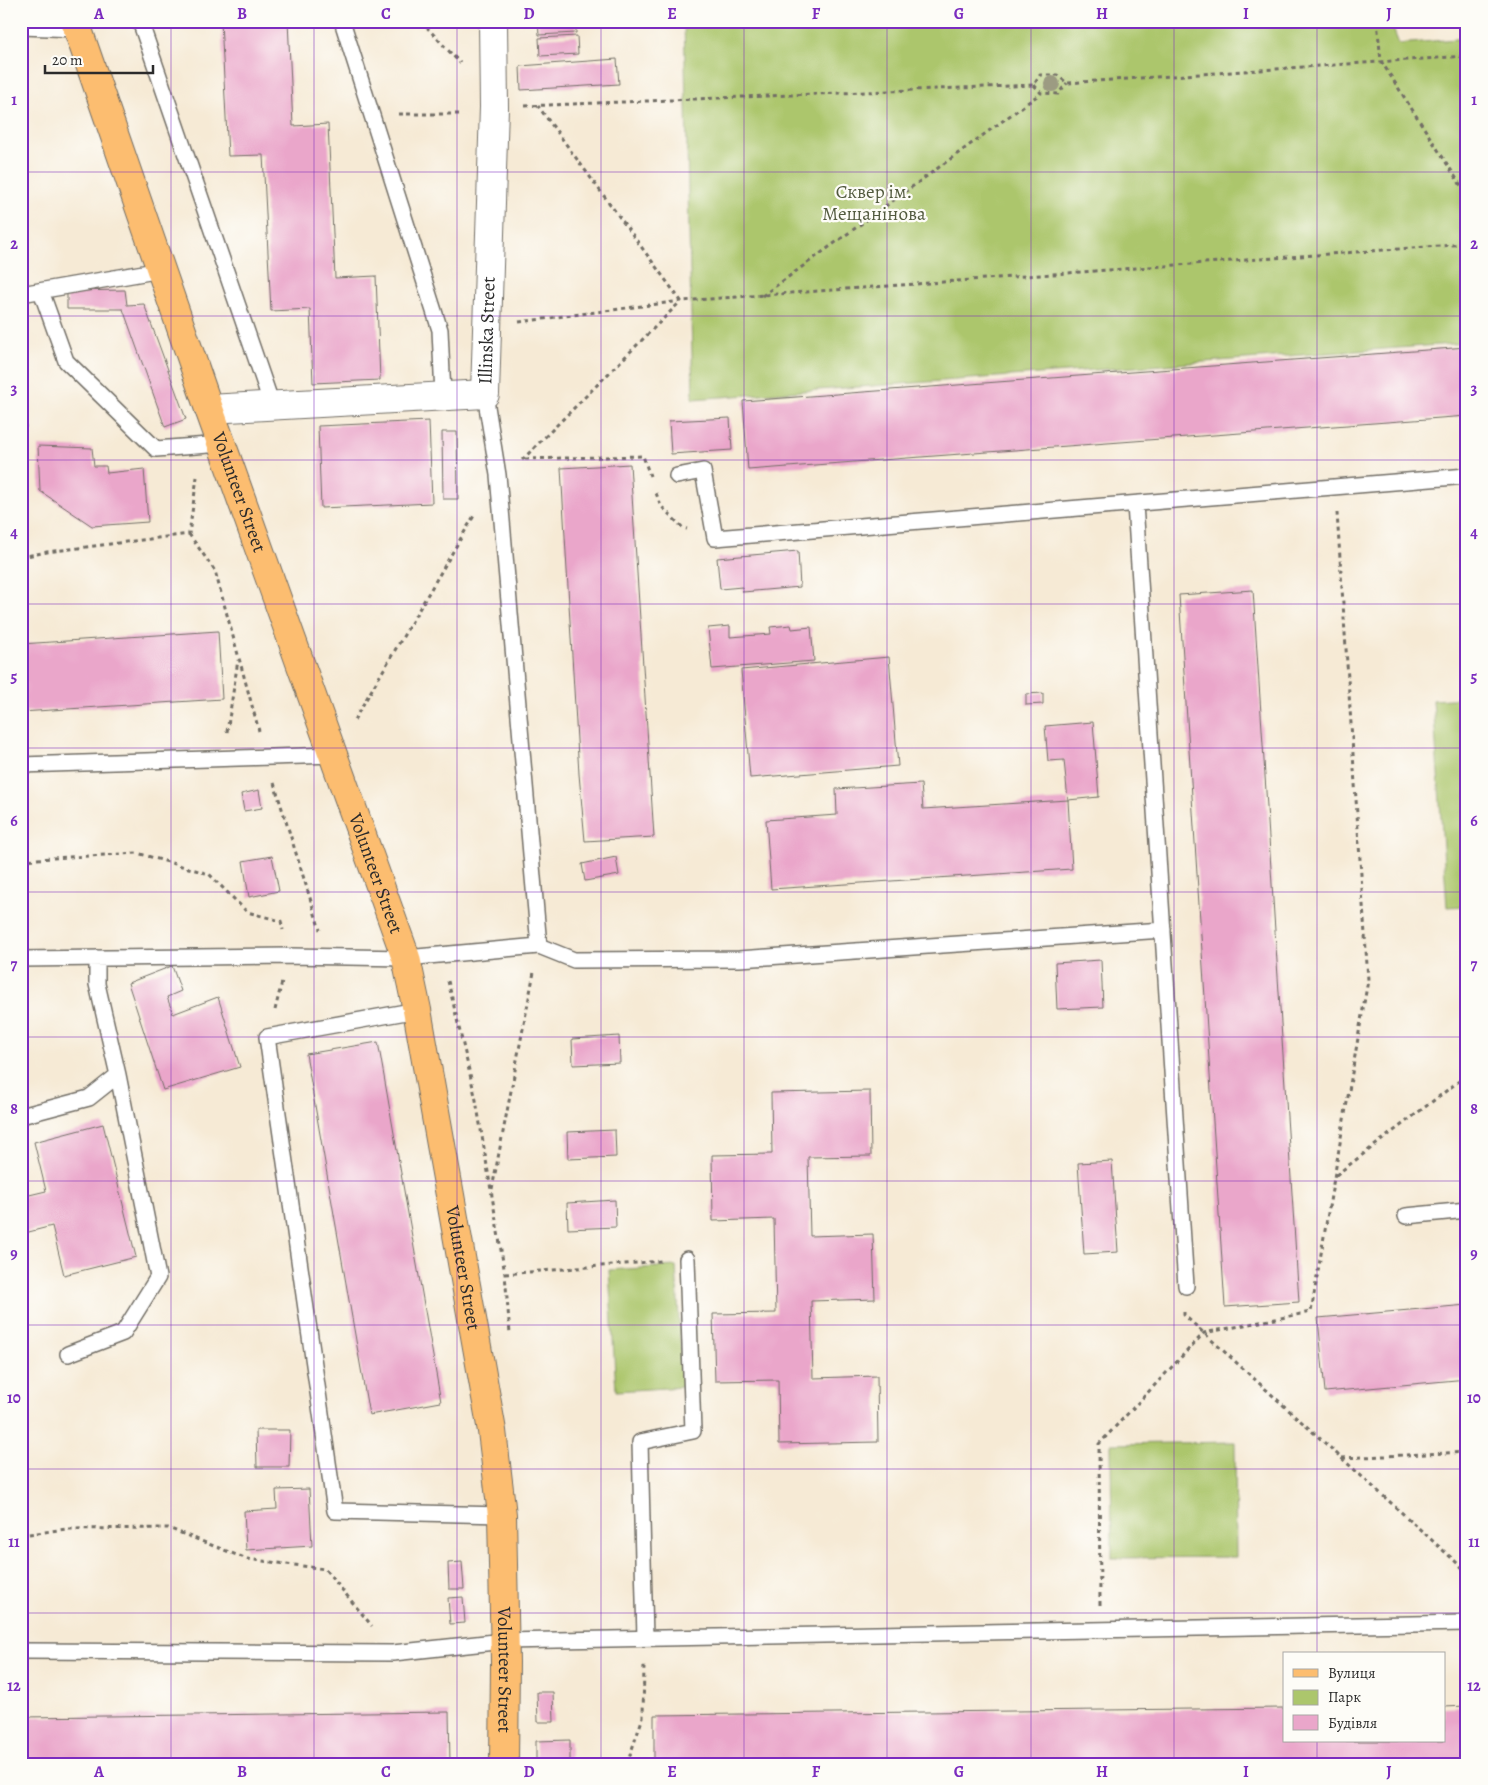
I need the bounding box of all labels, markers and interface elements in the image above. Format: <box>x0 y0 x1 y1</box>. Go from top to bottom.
text: A <box>93 3 105 25</box>
text: B <box>237 3 247 25</box>
text: C <box>381 3 391 25</box>
text: D <box>523 3 535 25</box>
text: E <box>667 3 677 25</box>
text: F <box>812 3 821 25</box>
text: G <box>954 3 964 25</box>
text: H <box>1096 3 1108 25</box>
text: I <box>1243 3 1249 25</box>
text: J <box>1386 3 1392 25</box>
scale bar <box>45 42 152 74</box>
text: 20 m <box>52 50 83 70</box>
text: 1 <box>11 89 17 111</box>
text: 1 <box>1471 89 1477 111</box>
park label: Сквер ім. Мещанінова <box>822 179 926 227</box>
text: 2 <box>10 233 18 255</box>
text: 2 <box>1470 233 1478 255</box>
street label: Illinska Street <box>472 276 502 385</box>
text: 3 <box>11 378 18 400</box>
text: 3 <box>1471 378 1478 400</box>
street label: Volunteer Street <box>205 428 272 556</box>
text: 4 <box>10 522 18 544</box>
text: 4 <box>1470 522 1478 544</box>
text: 5 <box>11 666 18 688</box>
text: 5 <box>1471 666 1478 688</box>
street label: Volunteer Street <box>342 809 409 937</box>
text: 6 <box>10 810 18 832</box>
text: 6 <box>1470 810 1478 832</box>
text: 7 <box>11 954 18 976</box>
text: 7 <box>1471 954 1478 976</box>
text: 8 <box>10 1098 18 1120</box>
text: 8 <box>1470 1098 1478 1120</box>
street label: Volunteer Street <box>439 1203 487 1332</box>
text: 9 <box>10 1243 18 1265</box>
text: 9 <box>1470 1243 1478 1265</box>
text: 10 <box>7 1387 21 1409</box>
text: 10 <box>1467 1387 1481 1409</box>
text: 11 <box>8 1531 20 1553</box>
text: 11 <box>1468 1531 1480 1553</box>
street label: Volunteer Street <box>491 1606 518 1733</box>
legend <box>1283 1652 1446 1742</box>
text: Вулиця <box>1328 1663 1375 1683</box>
text: 12 <box>7 1675 21 1697</box>
text: 12 <box>1467 1675 1481 1697</box>
text: Парк <box>1328 1687 1361 1707</box>
text: Будівля <box>1328 1713 1377 1733</box>
text: A <box>93 1761 105 1783</box>
text: B <box>237 1761 247 1783</box>
text: C <box>381 1761 391 1783</box>
text: D <box>523 1761 535 1783</box>
text: E <box>667 1761 677 1783</box>
text: F <box>812 1761 821 1783</box>
text: G <box>954 1761 964 1783</box>
text: H <box>1096 1761 1108 1783</box>
text: I <box>1243 1761 1249 1783</box>
text: J <box>1386 1761 1392 1783</box>

